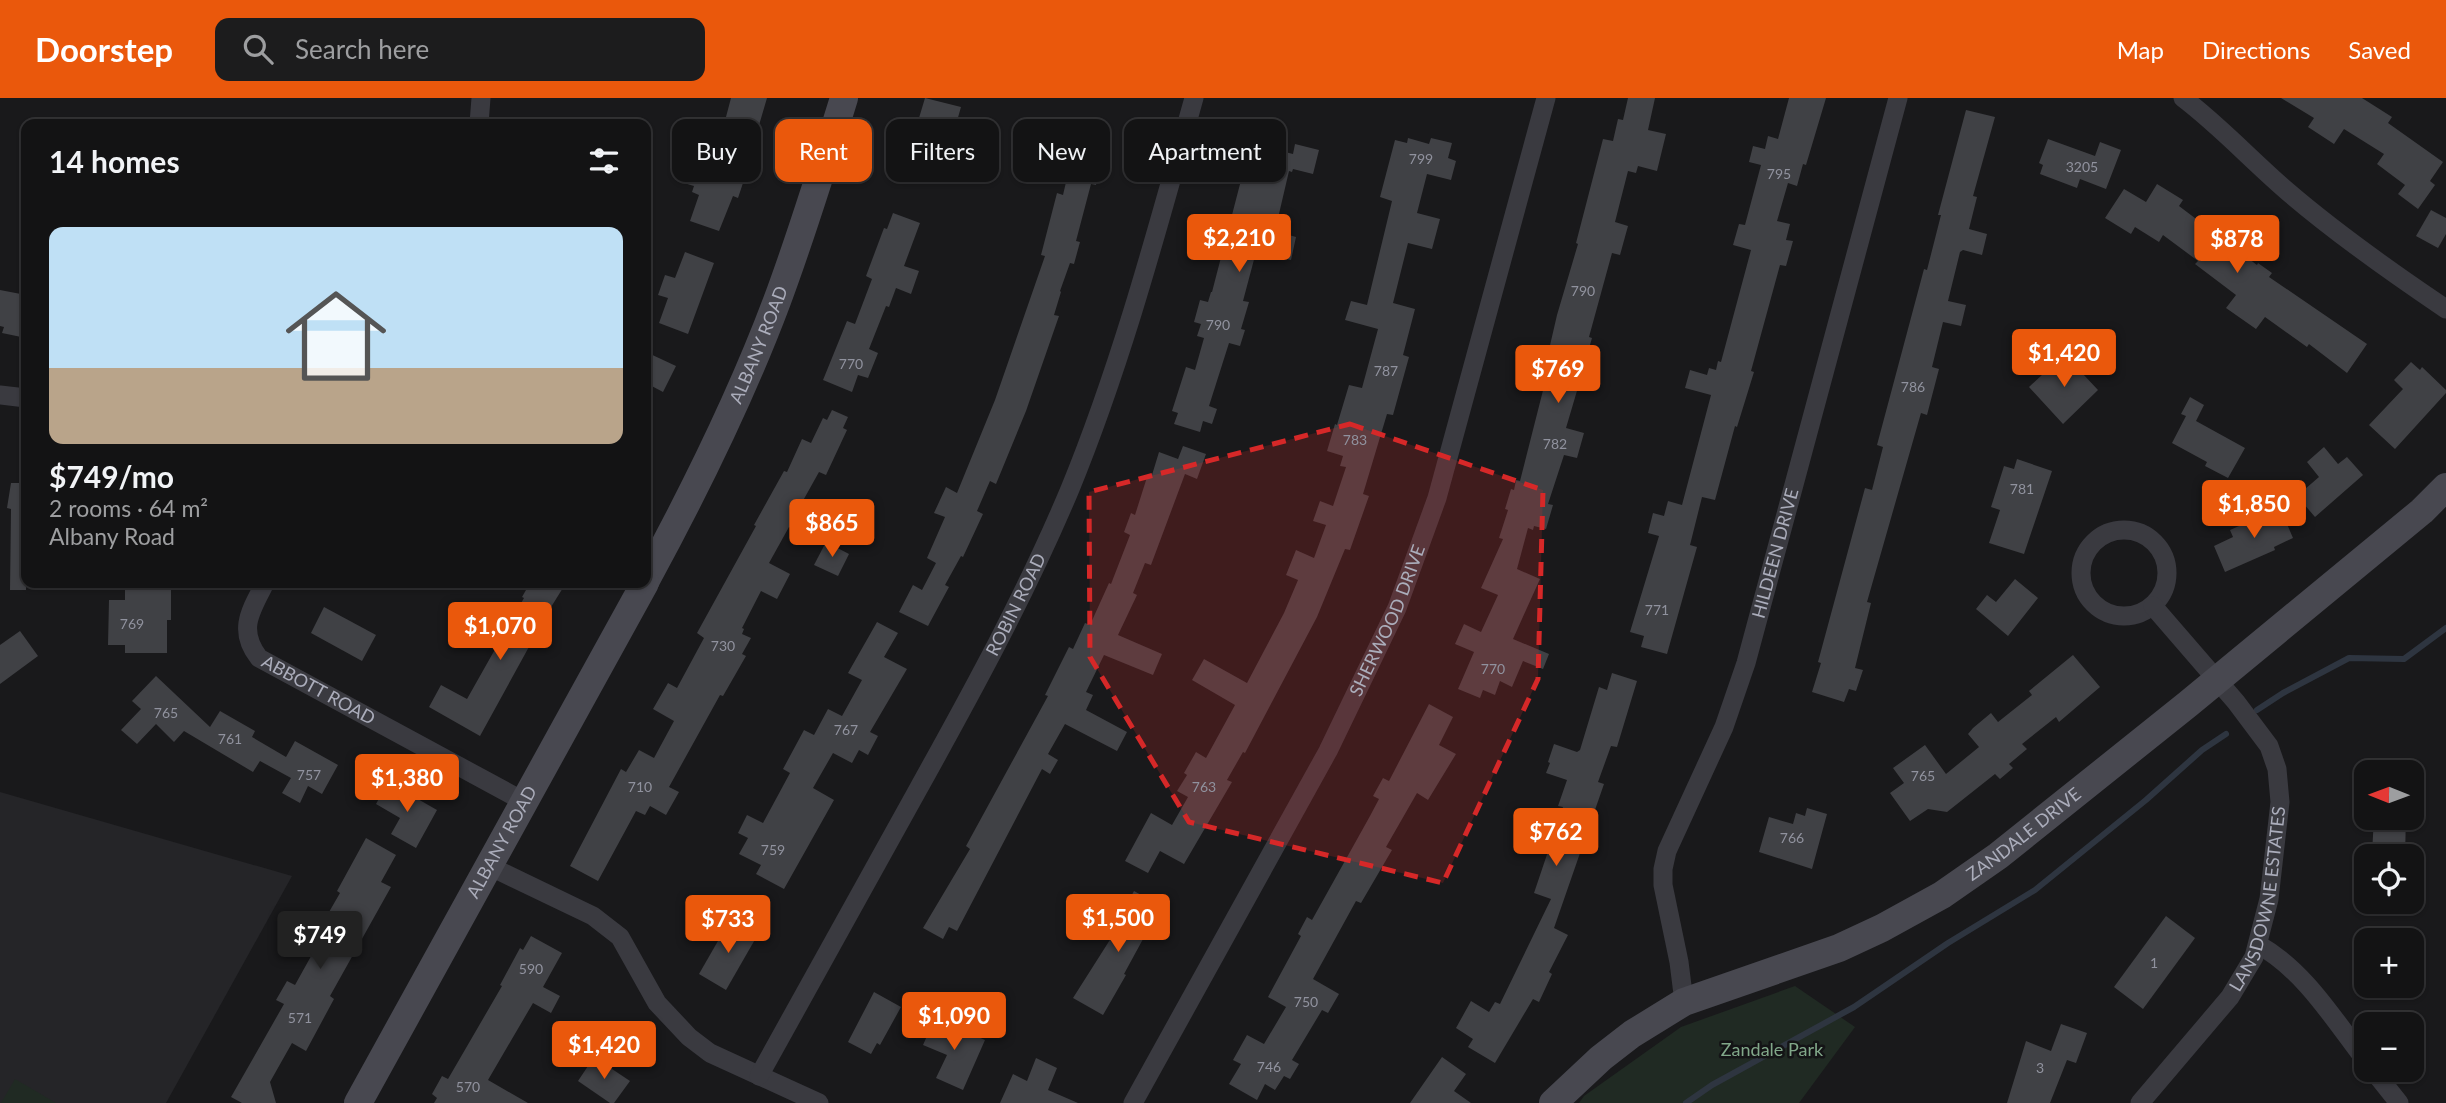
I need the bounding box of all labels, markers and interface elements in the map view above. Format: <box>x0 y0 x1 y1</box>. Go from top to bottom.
search box <box>215 18 705 81</box>
text: Doorstep <box>35 29 173 69</box>
icon: search <box>239 30 277 68</box>
text: Search here <box>295 33 429 65</box>
text: Map <box>2117 35 2164 64</box>
text: Directions <box>2202 35 2310 64</box>
text: Saved <box>2348 35 2411 64</box>
chip: Buy <box>672 119 761 182</box>
chip: Rent <box>775 119 872 182</box>
chip: Filters <box>886 119 999 182</box>
chip: New <box>1013 119 1110 182</box>
chip: Apartment <box>1124 119 1286 182</box>
icon: filters <box>585 142 623 180</box>
text: 14 homes <box>49 143 180 179</box>
house number: 799 <box>1409 150 1433 167</box>
house number: 3205 <box>2066 158 2098 175</box>
house number: 795 <box>1767 165 1791 182</box>
pin: $2,210 <box>1182 214 1296 274</box>
pin: $878 <box>2196 216 2278 275</box>
text: $2,210 <box>1203 223 1275 251</box>
text: $878 <box>2210 224 2264 252</box>
icon: home <box>273 273 399 399</box>
house number: 790 <box>1571 282 1595 299</box>
street label: ALBANY ROAD <box>724 283 792 407</box>
house number: 790 <box>1206 316 1230 333</box>
pin: $1,420 <box>2007 330 2121 389</box>
text: $1,420 <box>2028 338 2100 366</box>
pin: $769 <box>1517 345 1599 405</box>
text: $769 <box>1531 354 1585 382</box>
house number: 770 <box>839 355 863 372</box>
house number: 787 <box>1374 362 1398 379</box>
house number: 786 <box>1901 378 1925 395</box>
house number: 783 <box>1343 431 1367 448</box>
house number: 782 <box>1543 435 1567 452</box>
text: $749/mo <box>49 458 174 494</box>
house number: 781 <box>2010 480 2034 497</box>
pin: $1,850 <box>2197 480 2311 540</box>
street label: HILDEEN DRIVE <box>1747 486 1802 621</box>
text: $1,850 <box>2218 489 2290 517</box>
text: 2 rooms · 64 m² <box>49 494 208 522</box>
pin: $865 <box>791 500 873 559</box>
text: $865 <box>805 508 859 536</box>
text: Albany Road <box>49 522 175 550</box>
street label: SHERWOOD DRIVE <box>1344 541 1429 700</box>
street label: ROBIN ROAD <box>981 549 1050 659</box>
house number: 771 <box>1645 601 1669 618</box>
pin: $1,070 <box>443 602 557 662</box>
text: $1,070 <box>464 611 536 639</box>
house number: 769 <box>120 615 144 632</box>
house number: 730 <box>711 637 735 654</box>
street label: ABBOTT ROAD <box>258 650 379 729</box>
house number: 770 <box>1481 660 1505 677</box>
house number: 765 <box>154 704 178 721</box>
house number: 767 <box>834 721 858 738</box>
house number: 761 <box>218 730 242 747</box>
pin: $1,380 <box>350 754 464 814</box>
north arrow <box>2354 760 2424 830</box>
map controls <box>2354 760 2424 1082</box>
text: $1,380 <box>371 763 443 791</box>
house number: 757 <box>297 766 321 783</box>
house number: 765 <box>1911 767 1935 784</box>
house number: 710 <box>628 778 652 795</box>
house number: 763 <box>1192 778 1216 795</box>
street label: ALBANY ROAD <box>461 782 541 902</box>
street label: ZANDALE DRIVE <box>1962 782 2085 885</box>
street label: LANSDOWNE ESTATES <box>2224 805 2289 995</box>
pin: $762 <box>1515 808 1597 868</box>
text: $762 <box>1529 817 1583 845</box>
house number: 766 <box>1780 829 1804 846</box>
house number: 759 <box>761 841 785 858</box>
button: locate <box>2354 844 2424 914</box>
pin: $1,500 <box>1061 894 1175 954</box>
pin: $733 <box>687 896 769 955</box>
text: $1,500 <box>1082 903 1154 931</box>
text: $733 <box>701 904 755 932</box>
pin: $749 <box>279 912 361 971</box>
text: $749 <box>293 920 347 948</box>
button: + <box>2354 928 2424 998</box>
house number: 1 <box>2150 954 2158 971</box>
house number: 590 <box>519 960 543 977</box>
pin: $1,090 <box>897 992 1011 1052</box>
house number: 750 <box>1294 993 1318 1010</box>
text: $1,090 <box>918 1001 990 1029</box>
house number: 571 <box>288 1009 312 1026</box>
button: − <box>2354 1012 2424 1082</box>
pin: $1,420 <box>547 1021 661 1081</box>
text: $1,420 <box>568 1030 640 1058</box>
park label: Zandale Park <box>1721 1038 1824 1060</box>
house number: 746 <box>1257 1058 1281 1075</box>
house number: 3 <box>2036 1059 2044 1076</box>
house number: 570 <box>456 1078 480 1095</box>

